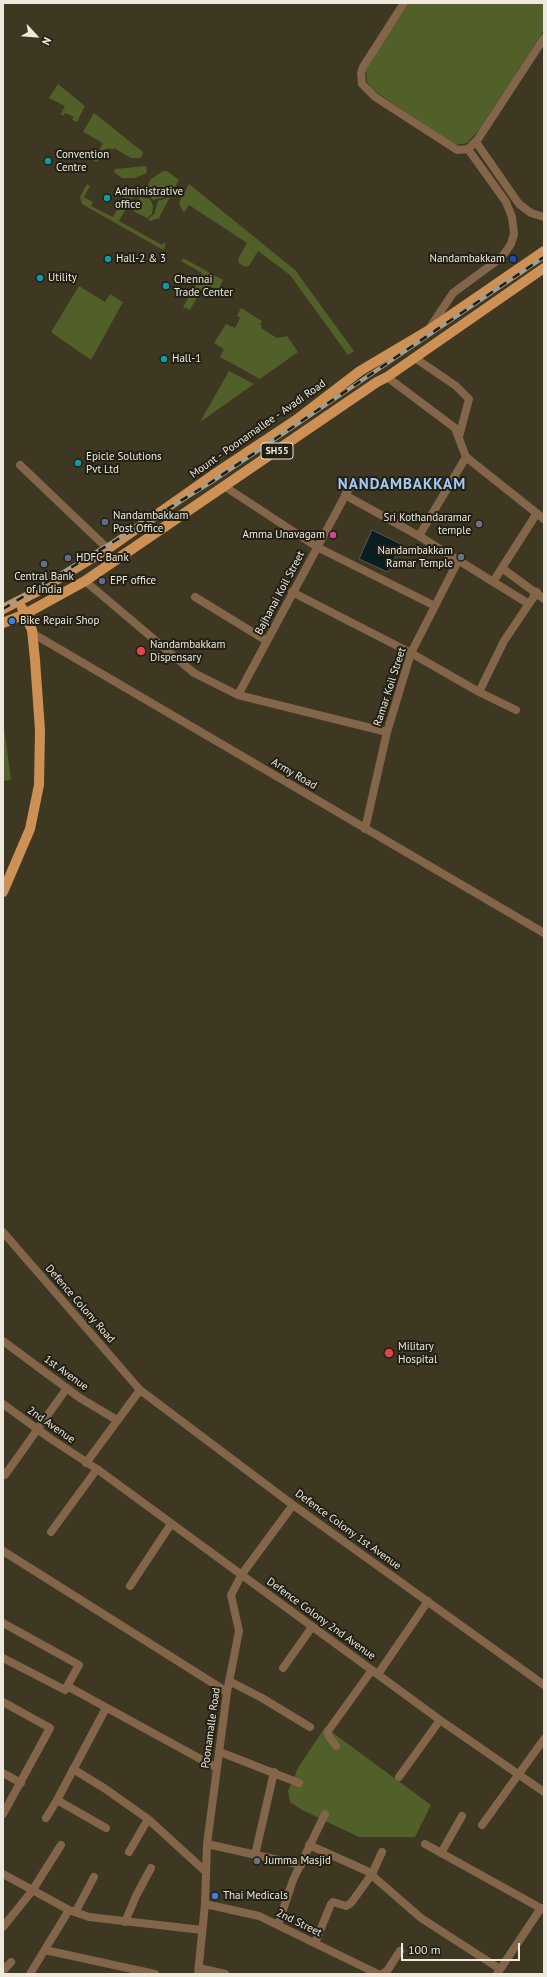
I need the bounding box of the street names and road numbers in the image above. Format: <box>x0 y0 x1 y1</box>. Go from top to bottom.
street label: Mount - Poonamallee - Avadi Road <box>188 377 328 481</box>
road number: SH55 <box>261 443 293 459</box>
street label: Bajhanai Koil Street <box>252 549 308 637</box>
street label: Ramar Koil Street <box>371 646 409 728</box>
street label: Army Road <box>269 756 319 792</box>
street label: Defence Colony Road <box>42 1262 118 1346</box>
street label: 1st Avenue <box>41 1352 91 1394</box>
street label: 2nd Avenue <box>25 1404 77 1446</box>
street label: Defence Colony 1st Avenue <box>292 1487 404 1573</box>
street label: Defence Colony 2nd Avenue <box>264 1575 378 1663</box>
street label: Poonamalle Road <box>199 1687 223 1769</box>
street label: 2nd Street <box>274 1906 324 1940</box>

